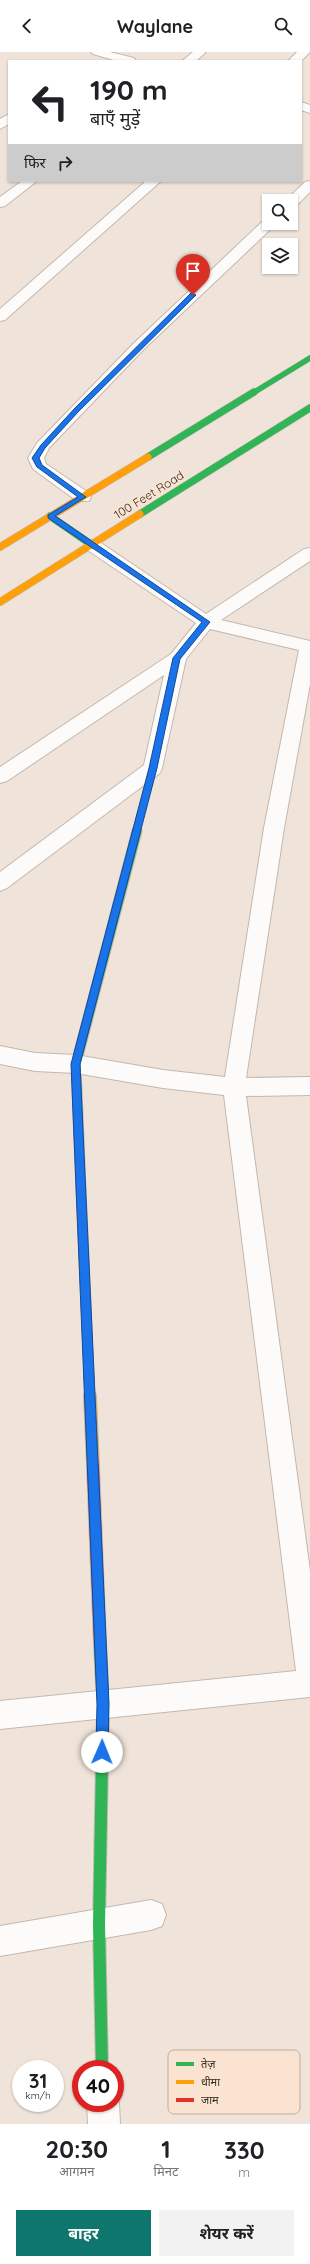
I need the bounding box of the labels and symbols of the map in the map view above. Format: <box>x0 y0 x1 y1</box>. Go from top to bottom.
pin <box>176 254 210 295</box>
street label: 100 Feet Road <box>111 467 186 522</box>
position arrow <box>81 1731 123 1773</box>
legend <box>168 2050 300 2114</box>
text: तेज़ <box>201 2057 216 2071</box>
speed limit sign: 40 <box>72 2060 124 2112</box>
text: धीमा <box>201 2075 220 2089</box>
text: जाम <box>201 2093 219 2107</box>

